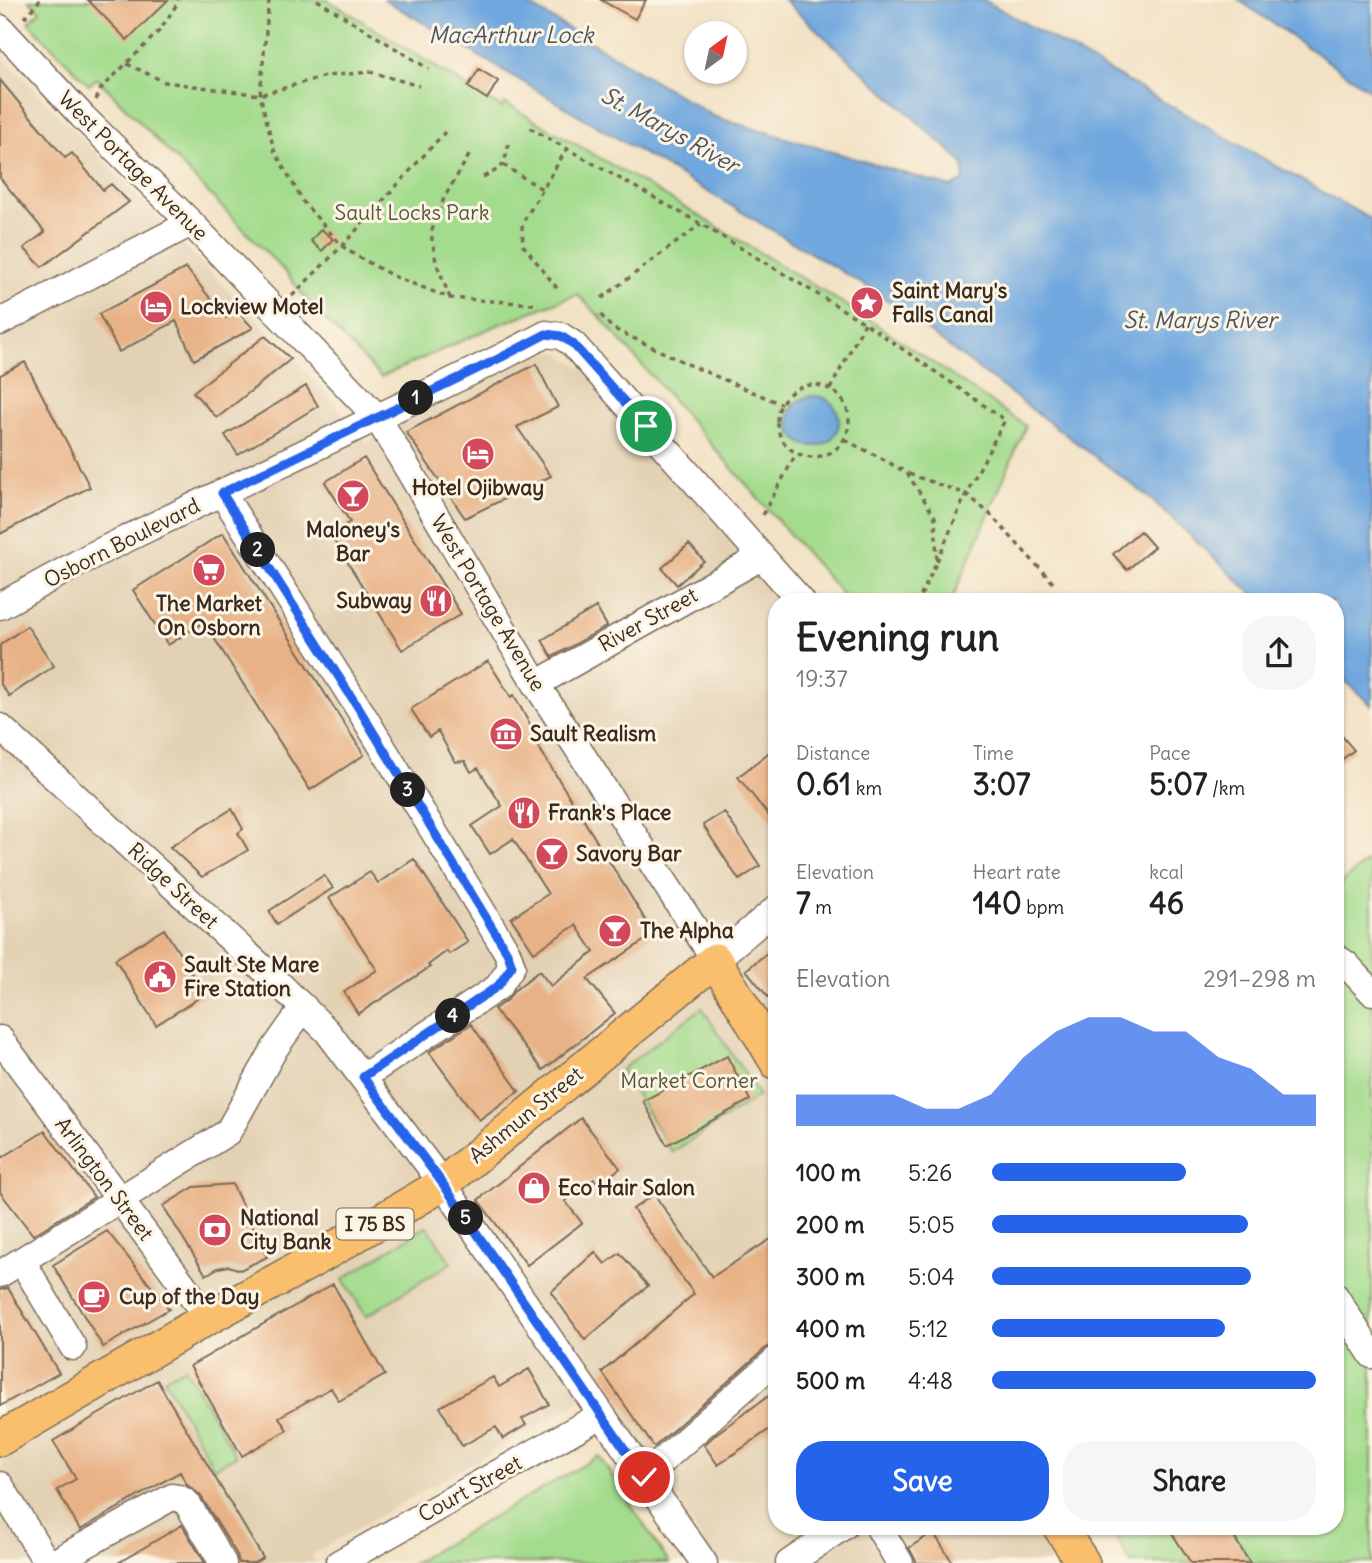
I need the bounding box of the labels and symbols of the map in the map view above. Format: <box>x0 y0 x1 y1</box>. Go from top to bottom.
water label: MacArthur Lock <box>428 20 595 49</box>
north arrow <box>684 21 747 84</box>
water label: St. Marys River <box>596 80 747 181</box>
street label: West Portage Avenue <box>53 85 214 246</box>
park label: Sault Locks Park <box>335 199 489 226</box>
place label: Saint Mary's Falls Canal <box>892 277 1008 328</box>
place icon: Saint Mary's Falls Canal <box>848 284 886 322</box>
hotel icon: Lockview Motel <box>137 288 175 326</box>
place label: Lockview Motel <box>180 293 323 320</box>
water label: St. Marys River <box>1123 305 1279 334</box>
pin: 1 <box>398 380 434 416</box>
pin <box>616 396 676 456</box>
hotel icon: Hotel Ojibway <box>459 435 497 473</box>
place label: Hotel Ojibway <box>412 474 544 501</box>
bar icon: Maloney's Bar <box>334 477 372 515</box>
street label: Osborn Boulevard <box>39 492 204 594</box>
street label: West Portage Avenue <box>425 510 552 696</box>
place label: Maloney's Bar <box>306 516 401 567</box>
pin: 2 <box>240 532 276 568</box>
supermarket icon: The Market On Osborn <box>190 551 228 589</box>
street label: River Street <box>593 581 702 658</box>
restaurant icon: Subway <box>417 582 455 620</box>
place label: Subway <box>336 587 412 614</box>
place label: The Market On Osborn <box>156 590 263 641</box>
museum icon: Sault Realism <box>487 715 525 753</box>
place label: Sault Realism <box>530 720 657 747</box>
pin: 3 <box>390 772 426 808</box>
restaurant icon: Frank's Place <box>505 794 543 832</box>
place label: Frank's Place <box>548 799 671 826</box>
bar icon: Savory Bar <box>533 835 571 873</box>
street label: Ridge Street <box>122 837 224 935</box>
place label: Savory Bar <box>576 840 682 867</box>
bar icon: The Alpha <box>596 912 634 950</box>
place label: The Alpha <box>640 917 734 944</box>
place label: Sault Ste Mare Fire Station <box>184 951 319 1002</box>
public building icon: Sault Ste Mare Fire Station <box>141 958 179 996</box>
pin: 4 <box>435 998 470 1034</box>
street label: Ashmun Street <box>463 1060 588 1169</box>
park label: Market Corner <box>620 1067 758 1094</box>
street label: Arlington Street <box>49 1112 160 1246</box>
shop icon: Eco Hair Salon <box>515 1169 553 1207</box>
place label: Eco Hair Salon <box>558 1174 695 1201</box>
pin: 5 <box>448 1200 484 1236</box>
place label: National City Bank <box>240 1204 331 1255</box>
road number: I 75 BS <box>336 1208 414 1240</box>
bank icon: National City Bank <box>196 1211 234 1249</box>
cafe icon: Cup of the Day <box>75 1278 113 1316</box>
place label: Cup of the Day <box>119 1283 260 1310</box>
pin <box>614 1447 674 1507</box>
street label: Court Street <box>413 1449 526 1528</box>

